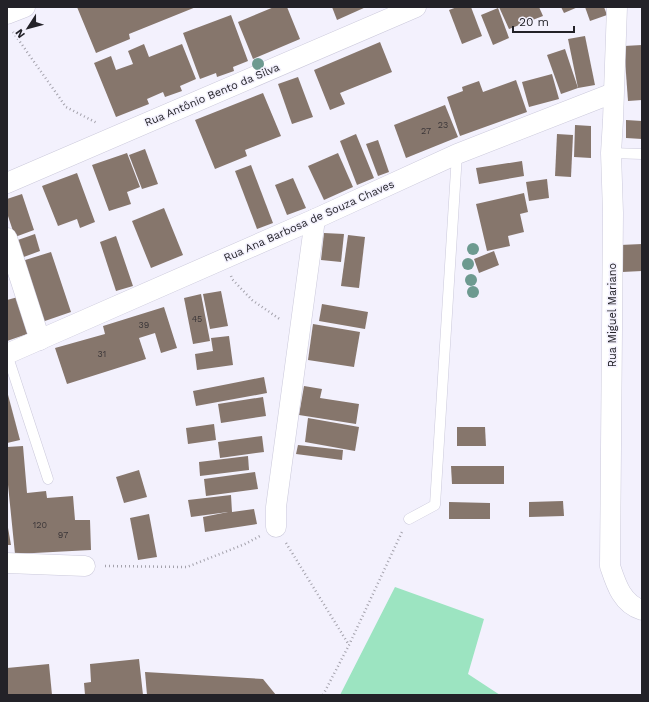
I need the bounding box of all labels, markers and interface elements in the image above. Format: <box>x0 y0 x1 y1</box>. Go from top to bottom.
north arrow <box>8 8 48 48</box>
scale bar <box>513 8 574 34</box>
text: 20 m <box>519 15 549 29</box>
text: N <box>13 26 28 41</box>
street label: Rua Antônio Bento da Silva <box>143 61 281 129</box>
house number: 23 <box>438 120 448 130</box>
house number: 27 <box>421 126 431 136</box>
street label: Rua Ana Barbosa de Souza Chaves <box>222 177 396 265</box>
street label: Rua Miguel Mariano <box>606 263 619 367</box>
house number: 45 <box>192 314 202 324</box>
house number: 39 <box>139 320 149 330</box>
house number: 31 <box>98 349 106 359</box>
house number: 120 <box>33 520 48 530</box>
house number: 97 <box>58 530 68 540</box>

